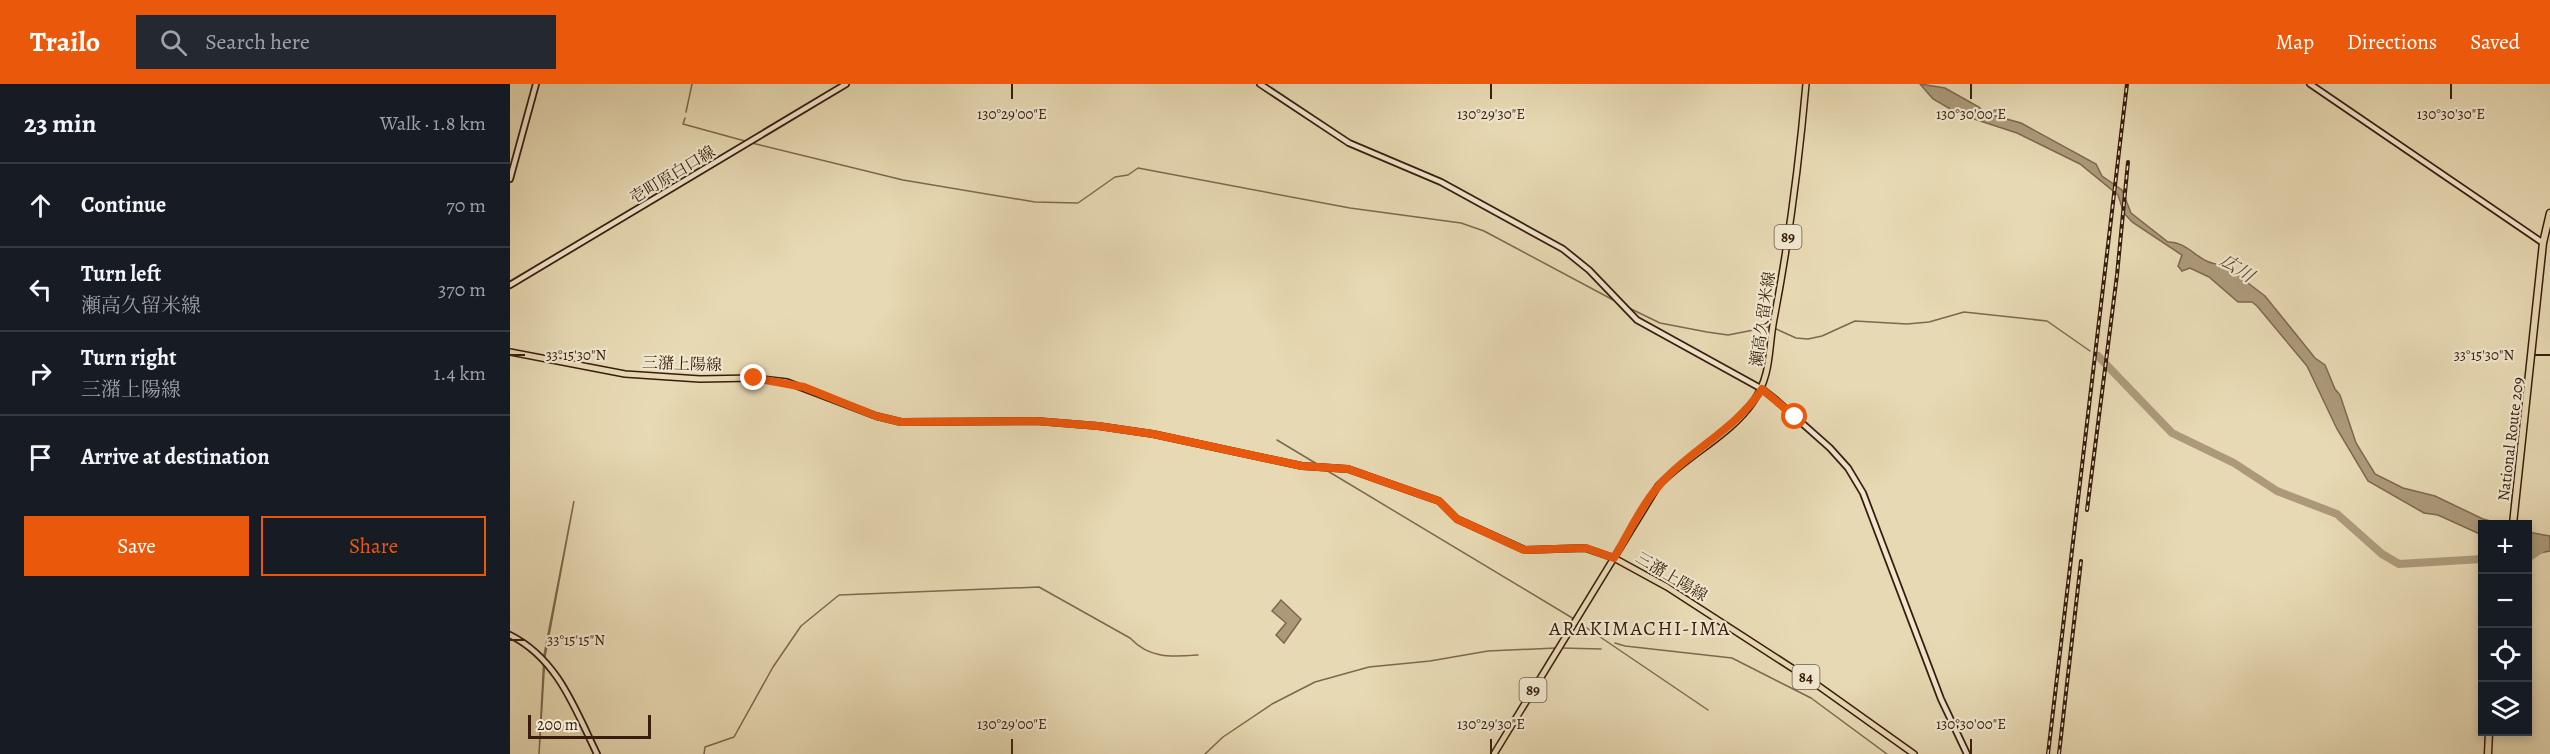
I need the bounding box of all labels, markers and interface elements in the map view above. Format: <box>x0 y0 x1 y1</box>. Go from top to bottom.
search box <box>136 15 556 69</box>
text: Trailo <box>30 23 100 61</box>
icon: search <box>157 26 190 59</box>
text: Search here <box>205 27 310 57</box>
text: Map <box>2276 28 2314 56</box>
text: Directions <box>2347 28 2437 56</box>
text: Saved <box>2470 28 2520 56</box>
text: 130°29'00"E <box>977 104 1047 124</box>
text: 130°29'30"E <box>1457 104 1525 124</box>
text: 130°30'00"E <box>1936 104 2006 124</box>
text: 130°30'30"E <box>2417 104 2485 124</box>
text: 23 min <box>24 106 96 141</box>
text: Walk · 1.8 km <box>380 110 486 137</box>
street label: 壱町原白口線 <box>626 141 719 209</box>
icon: ahead <box>24 189 57 222</box>
text: Continue <box>81 190 166 220</box>
text: 70 m <box>446 192 486 219</box>
road number: 89 <box>1774 225 1802 249</box>
water label: 広川 <box>2215 248 2260 289</box>
text: Turn left <box>81 259 161 289</box>
street label: 瀬高久留米線 <box>1745 270 1781 368</box>
icon: left <box>24 273 57 306</box>
text: 370 m <box>438 276 486 303</box>
text: 瀬高久留米線 <box>81 292 201 319</box>
text: Turn right <box>81 343 177 373</box>
text: 33°15'30"N <box>546 345 607 365</box>
text: 33°15'30"N <box>2454 345 2515 365</box>
street label: 三潴上陽線 <box>642 352 722 376</box>
icon: right <box>24 357 57 390</box>
text: 1.4 km <box>433 360 486 387</box>
route end <box>740 364 766 390</box>
text: 三潴上陽線 <box>81 376 181 403</box>
street label: National Route 209 <box>2492 376 2530 502</box>
route start <box>1781 403 1807 429</box>
icon: arrive <box>24 441 57 474</box>
text: Arrive at destination <box>81 442 270 472</box>
button: Save <box>24 516 249 576</box>
button: Share <box>261 516 486 576</box>
map controls <box>2478 520 2532 736</box>
button: + <box>2478 520 2532 574</box>
street label: 三潴上陽線 <box>1632 547 1711 607</box>
button: − <box>2478 574 2532 628</box>
district label: ARAKIMACHI-IMA <box>1548 615 1731 642</box>
button: locate <box>2478 628 2532 682</box>
text: 33°15'15"N <box>547 630 605 650</box>
road number: 84 <box>1792 665 1820 689</box>
road number: 89 <box>1520 678 1546 702</box>
button: layers <box>2478 682 2532 736</box>
scale bar <box>528 712 651 740</box>
text: 200 m <box>537 714 578 736</box>
text: 130°29'00"E <box>977 714 1047 734</box>
text: 130°29'30"E <box>1457 714 1525 734</box>
text: 130°30'00"E <box>1936 714 2006 734</box>

